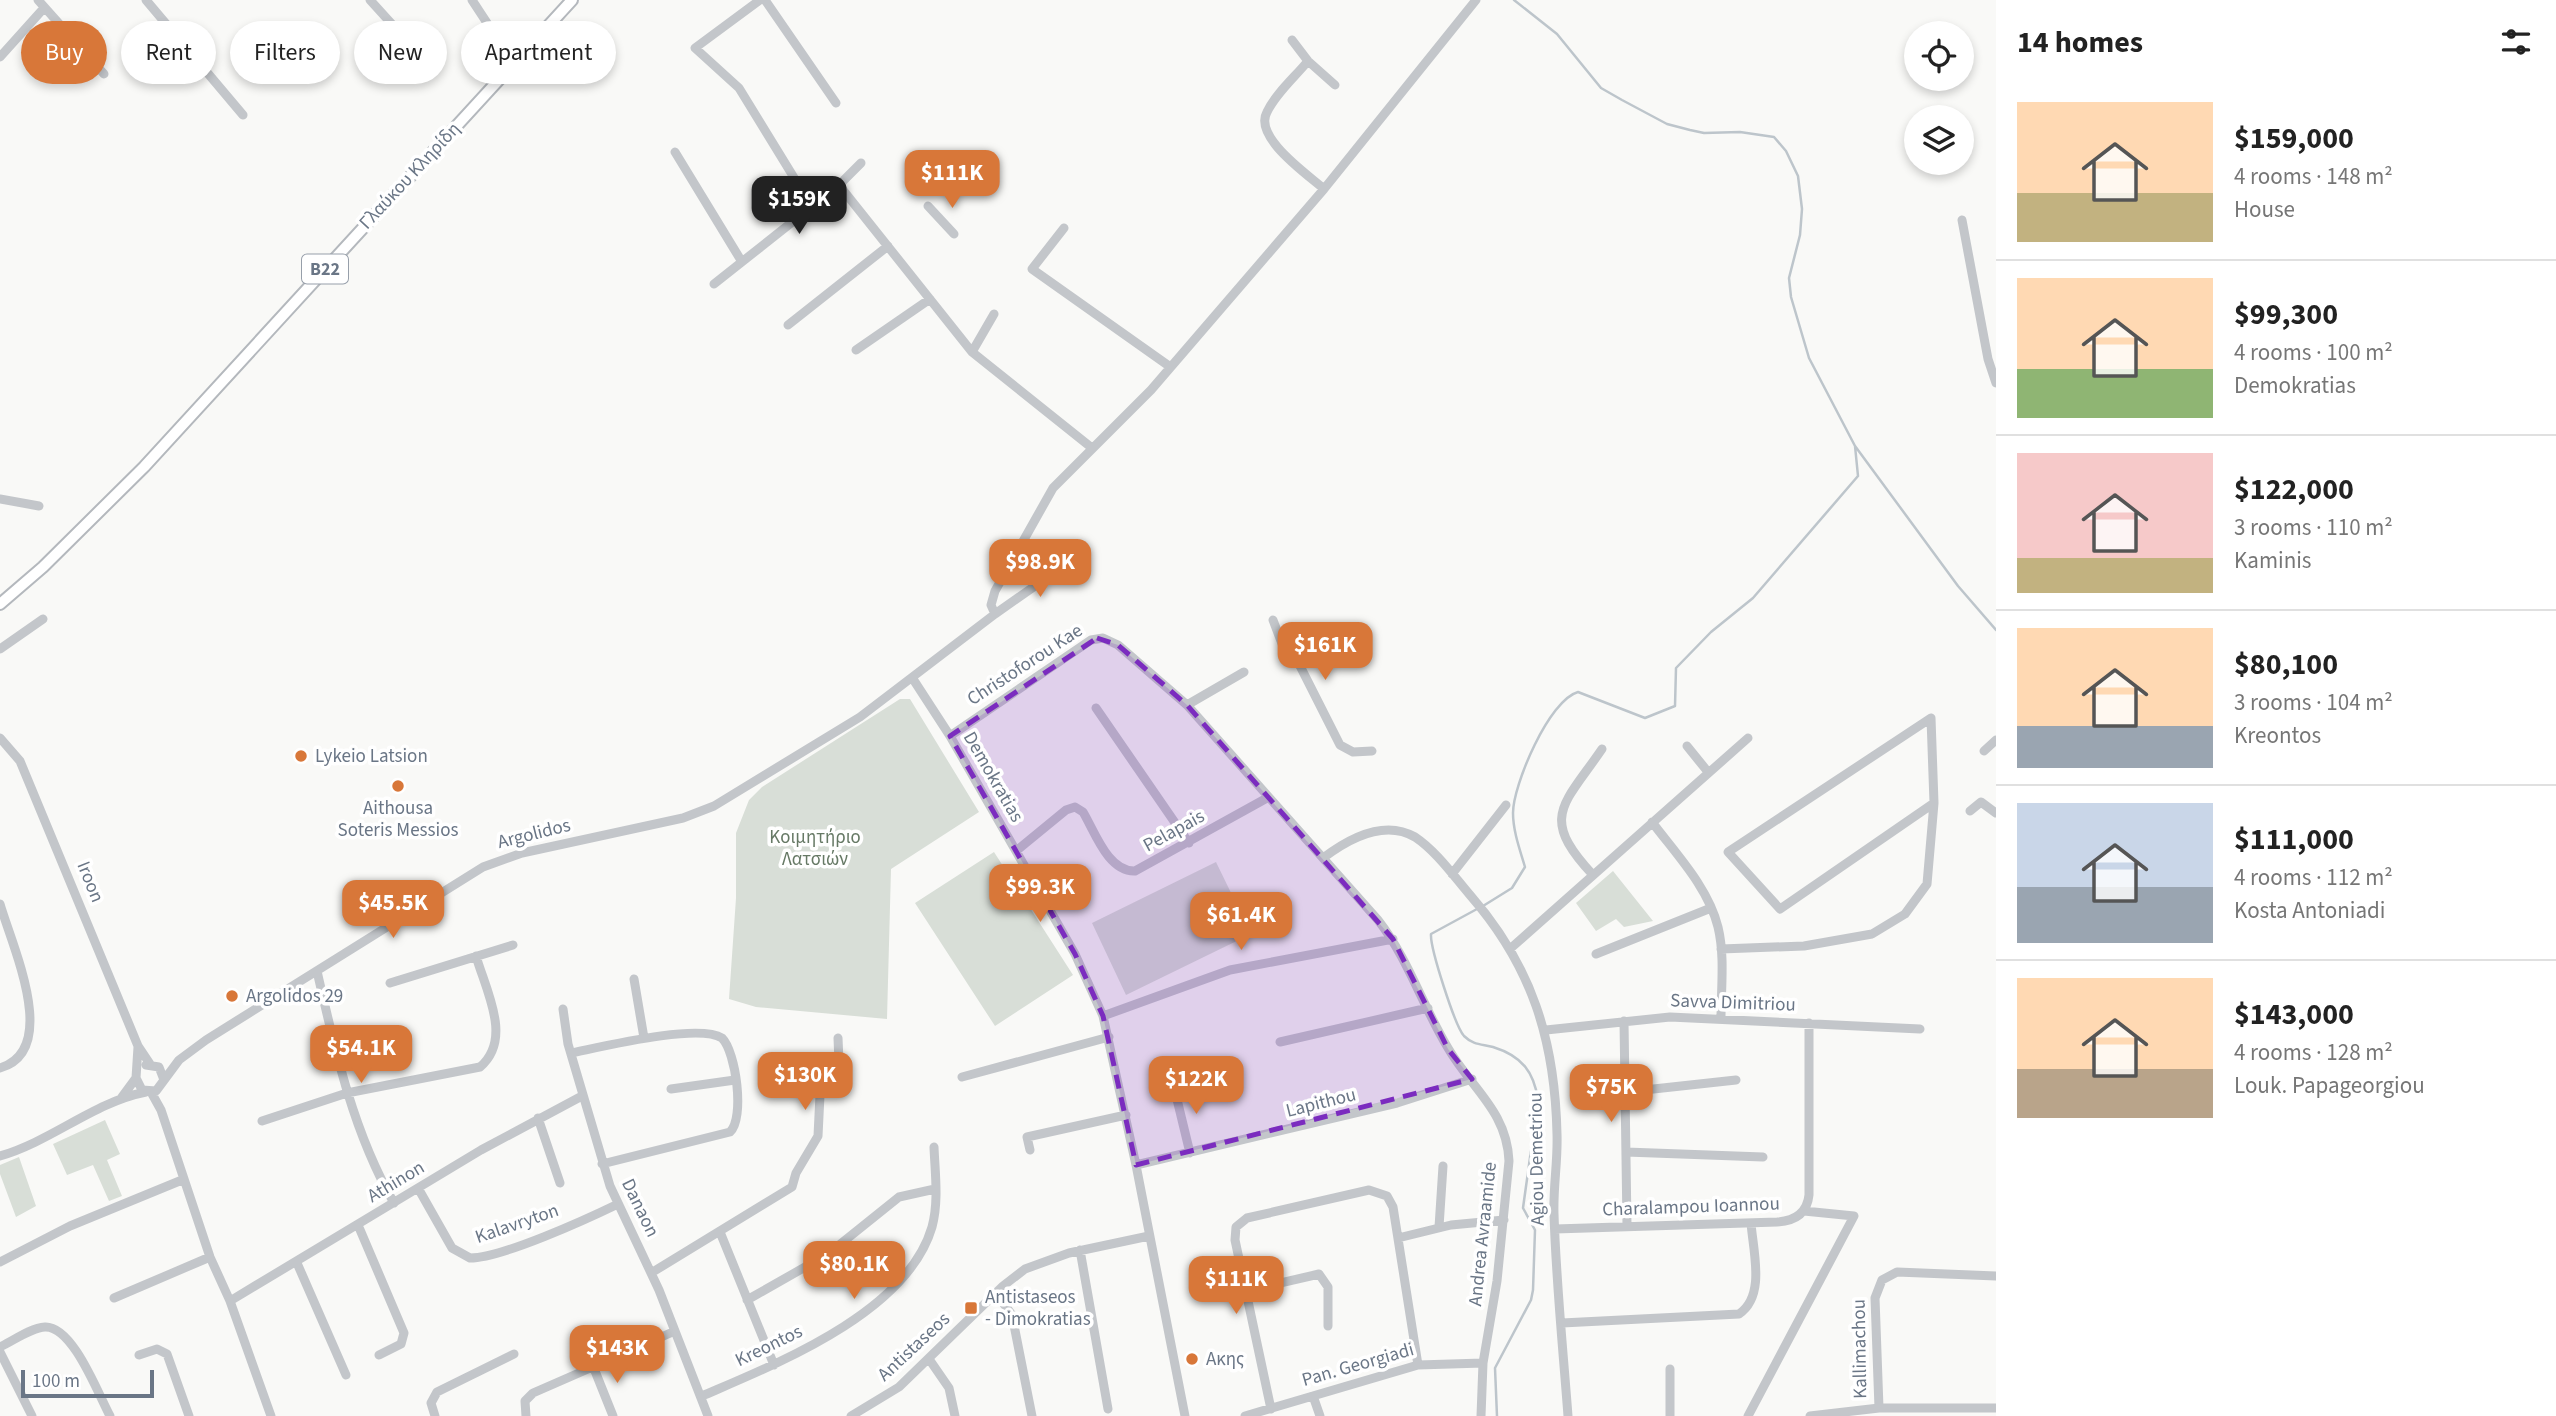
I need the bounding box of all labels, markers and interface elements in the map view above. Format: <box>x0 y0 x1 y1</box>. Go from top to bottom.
chip: Buy <box>21 21 107 84</box>
chip: Rent <box>121 21 216 84</box>
chip: Filters <box>230 21 340 84</box>
chip: New <box>354 21 447 84</box>
chip: Apartment <box>461 21 616 84</box>
map controls <box>1904 21 1974 175</box>
button: locate <box>1904 21 1974 91</box>
text: 14 homes <box>2017 21 2143 64</box>
icon: filters <box>2497 23 2535 61</box>
button: layers <box>1904 105 1974 175</box>
street label: Γλαύκου Κληρίδη <box>353 116 467 236</box>
text: $159,000 <box>2234 117 2354 160</box>
icon: home <box>2073 130 2157 214</box>
pin: $111K <box>903 150 1001 210</box>
text: $111K <box>921 156 983 189</box>
text: 4 rooms · 148 m² <box>2234 160 2393 193</box>
pin: $159K <box>750 176 848 236</box>
text: $159K <box>768 182 830 215</box>
text: House <box>2234 193 2295 226</box>
road number: B22 <box>302 255 348 284</box>
text: $99,300 <box>2234 293 2338 336</box>
icon: home <box>2073 306 2157 390</box>
text: 4 rooms · 100 m² <box>2234 336 2393 369</box>
text: Demokratias <box>2234 369 2356 402</box>
text: $122,000 <box>2234 468 2354 511</box>
icon: home <box>2073 481 2157 565</box>
text: 3 rooms · 110 m² <box>2234 511 2393 544</box>
pin: $98.9K <box>983 540 1097 599</box>
text: Kaminis <box>2234 544 2312 577</box>
text: $98.9K <box>1005 545 1075 578</box>
street label: Christoforou Kae <box>962 617 1088 713</box>
pin: $161K <box>1276 622 1374 682</box>
text: $161K <box>1294 628 1356 661</box>
text: $80,100 <box>2234 643 2338 686</box>
icon: home <box>2073 656 2157 740</box>
text: 3 rooms · 104 m² <box>2234 686 2393 719</box>
text: Kreontos <box>2234 719 2321 752</box>
street label: Demokratias <box>956 727 1030 827</box>
place label: Lykeio Latsion <box>315 743 428 770</box>
marker: Lykeio Latsion <box>293 748 309 764</box>
marker: Aithousa Soteris Messios <box>390 778 406 794</box>
place label: Aithousa Soteris Messios <box>338 795 458 844</box>
street label: Pelapais <box>1138 803 1210 859</box>
street label: Argolidos <box>495 812 573 856</box>
text: $111,000 <box>2234 818 2354 861</box>
park label: Κοιμητήριο Λατσιών <box>769 824 861 873</box>
icon: home <box>2073 831 2157 915</box>
street label: Iroon <box>70 857 110 907</box>
text: 4 rooms · 112 m² <box>2234 861 2393 894</box>
pin: $99.3K <box>983 864 1097 924</box>
text: $99.3K <box>1005 870 1075 903</box>
pin: $45.5K <box>336 880 450 940</box>
text: $45.5K <box>358 886 428 919</box>
pin: $61.4K <box>1184 892 1298 952</box>
text: Kosta Antoniadi <box>2234 894 2385 927</box>
text: $61.4K <box>1206 898 1276 931</box>
place label: Argolidos 29 <box>246 983 343 1010</box>
street label: Savva Dimitriou <box>1670 987 1796 1019</box>
marker: Argolidos 29 <box>224 988 240 1004</box>
text: $143,000 <box>2234 993 2354 1036</box>
icon: home <box>2073 1006 2157 1090</box>
pin: $54.1K <box>304 1026 418 1085</box>
text: $54.1K <box>326 1031 396 1064</box>
text: 4 rooms · 128 m² <box>2234 1036 2393 1069</box>
pin: $130K <box>756 1052 854 1112</box>
pin: $122K <box>1147 1056 1245 1116</box>
text: $130K <box>774 1058 836 1091</box>
text: $122K <box>1165 1062 1227 1095</box>
pin: $75K <box>1570 1064 1652 1124</box>
text: Louk. Papageorgiou <box>2234 1069 2425 1102</box>
text: $75K <box>1586 1070 1636 1103</box>
street label: Lapithou <box>1283 1081 1359 1125</box>
street label: Agiou Demetriou <box>1522 1092 1552 1226</box>
street label: Athinon <box>362 1154 430 1210</box>
street label: Andrea Avraamide <box>1462 1161 1504 1307</box>
street label: Danaon <box>614 1174 666 1242</box>
street label: Charalampou Ioannou <box>1602 1190 1780 1224</box>
street label: Kalavryton <box>472 1197 562 1251</box>
pin: $80.1K <box>797 1242 911 1301</box>
text: $80.1K <box>819 1247 889 1280</box>
pin: $111K <box>1187 1256 1285 1316</box>
text: $111K <box>1205 1262 1267 1295</box>
place label: Antistaseos - Dimokratias <box>985 1284 1091 1333</box>
street label: Kallimachou <box>1846 1299 1874 1399</box>
marker: Antistaseos - Dimokratias <box>963 1300 979 1316</box>
street label: Antistaseos <box>872 1306 956 1388</box>
street label: Kreontos <box>731 1318 807 1374</box>
pin: $143K <box>568 1326 666 1385</box>
text: $143K <box>586 1331 648 1364</box>
street label: Pan. Georgiadi <box>1299 1336 1417 1394</box>
place label: Ακης <box>1206 1346 1244 1373</box>
marker: Ακης <box>1184 1351 1200 1367</box>
scale bar <box>21 1367 154 1399</box>
text: 100 m <box>32 1368 80 1395</box>

